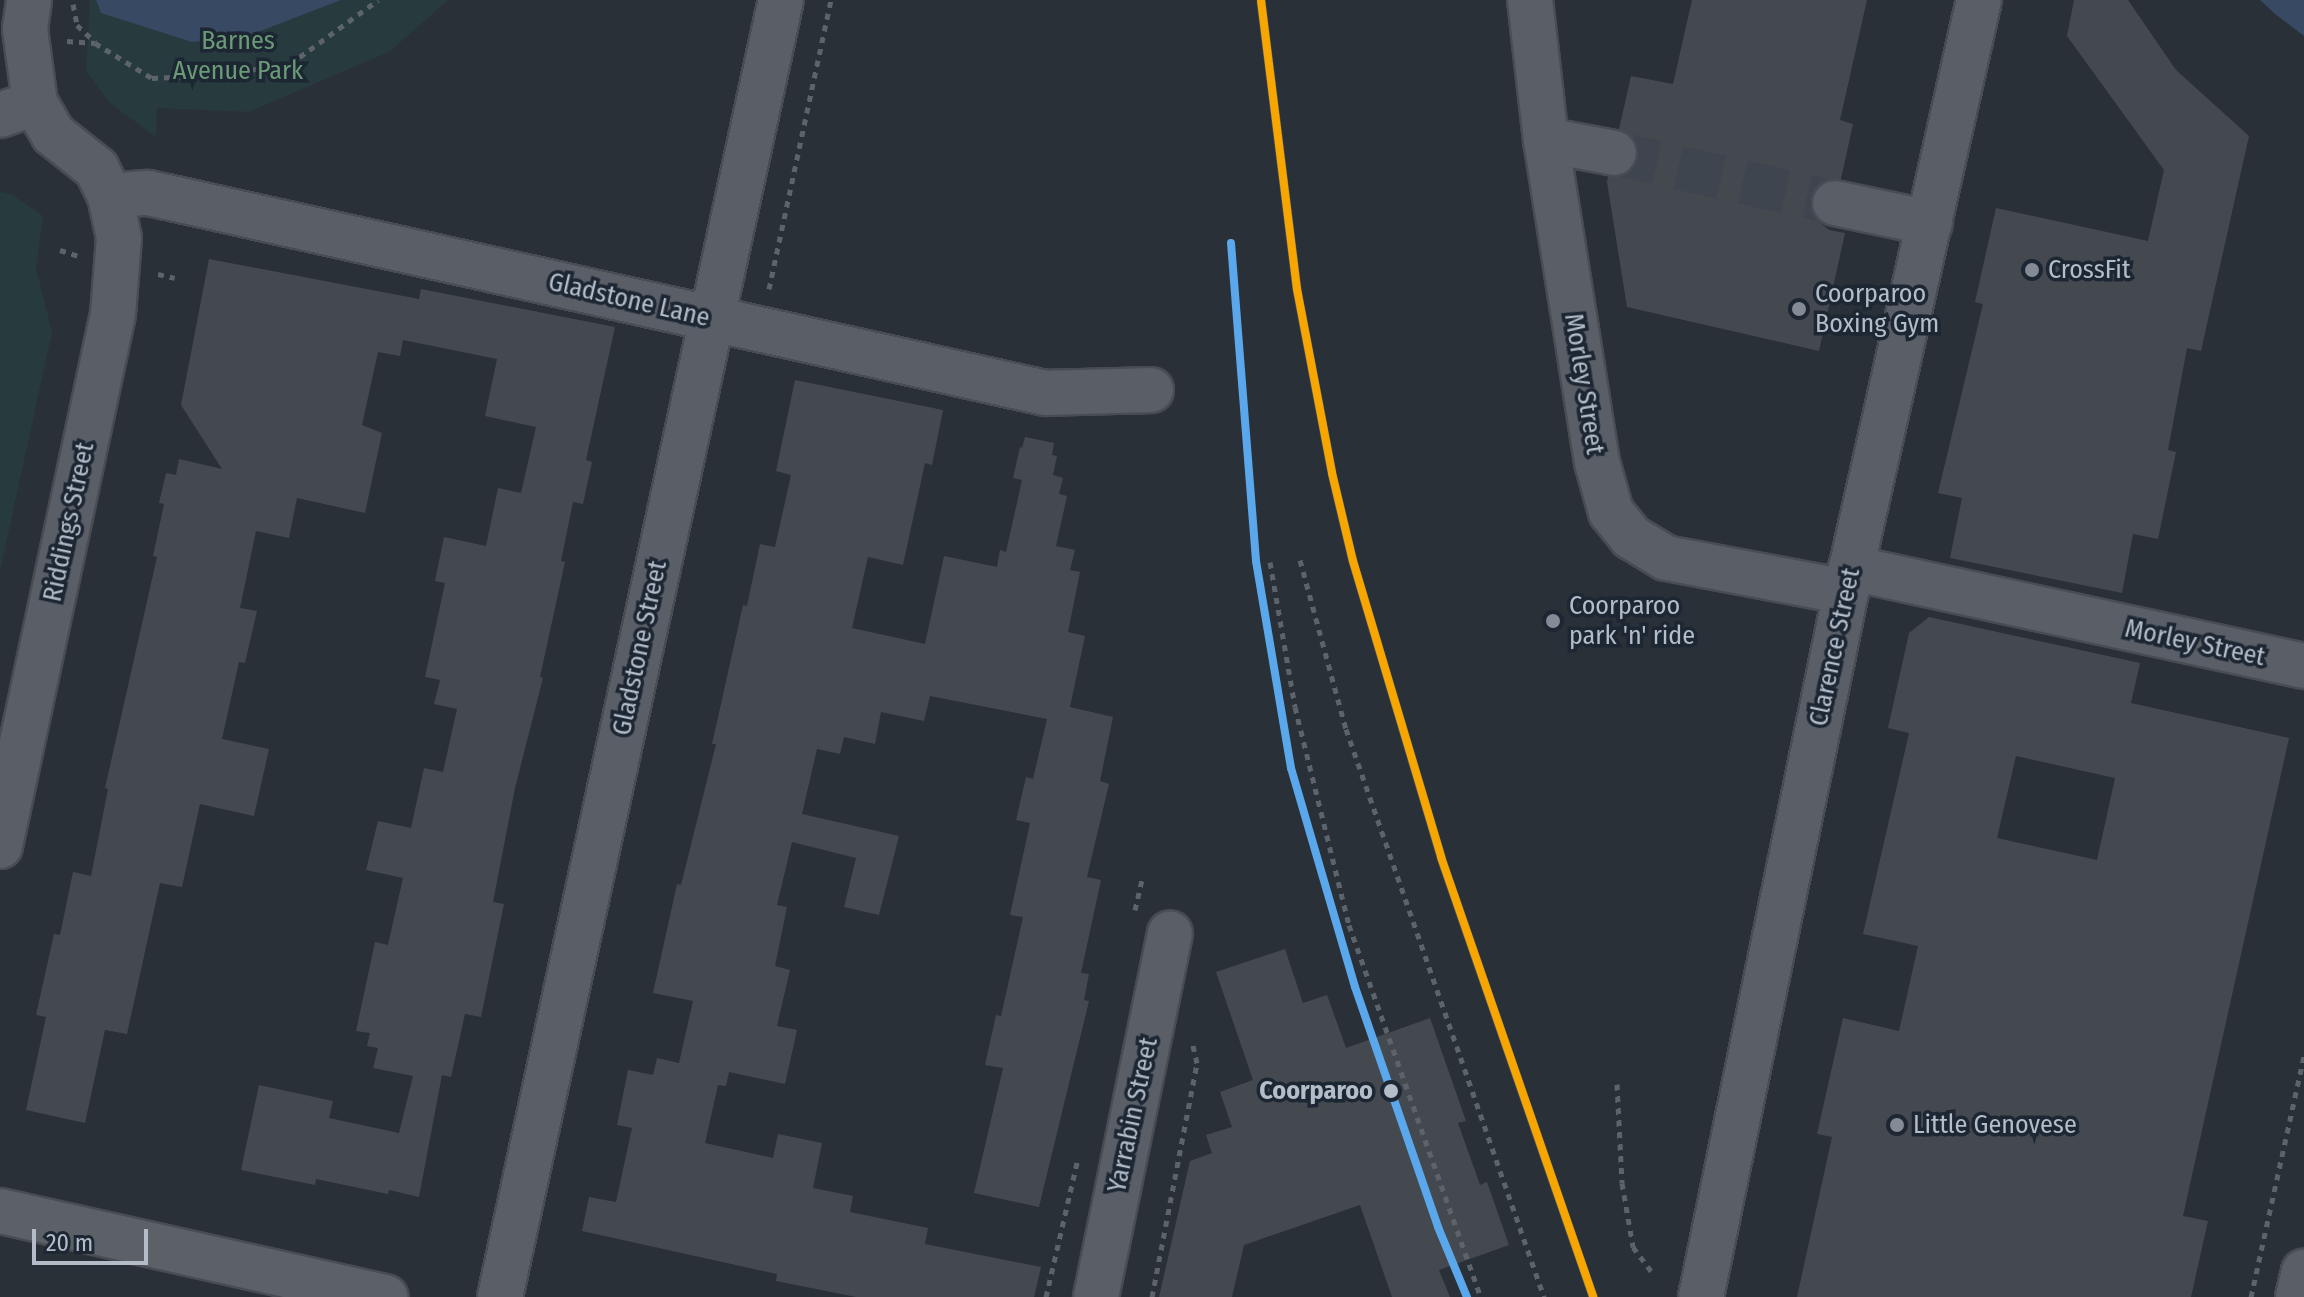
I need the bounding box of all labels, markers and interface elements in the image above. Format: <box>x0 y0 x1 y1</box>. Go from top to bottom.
park label: Barnes Avenue Park <box>173 25 303 86</box>
place label: CrossFit <box>2048 254 2130 286</box>
marker: CrossFit <box>2023 261 2041 279</box>
street label: Gladstone Lane <box>545 266 713 334</box>
place label: Coorparoo Boxing Gym <box>1815 278 1939 340</box>
marker: Coorparoo Boxing Gym <box>1790 300 1808 318</box>
street label: Morley Street <box>1557 311 1611 457</box>
street label: Riddings Street <box>37 440 101 604</box>
street label: Gladstone Street <box>606 558 674 738</box>
street label: Clarence Street <box>1803 565 1867 729</box>
place label: Coorparoo park 'n' ride <box>1569 590 1695 652</box>
marker: Coorparoo park 'n' ride <box>1544 612 1562 630</box>
street label: Morley Street <box>2122 613 2268 673</box>
street label: Yarrabin Street <box>1101 1035 1165 1195</box>
place label: Coorparoo <box>1259 1075 1373 1107</box>
marker: Coorparoo <box>1380 1080 1402 1102</box>
place label: Little Genovese <box>1913 1109 2077 1141</box>
marker: Little Genovese <box>1888 1116 1906 1134</box>
scale bar <box>36 1213 152 1263</box>
text: 20 m <box>46 1229 93 1257</box>

